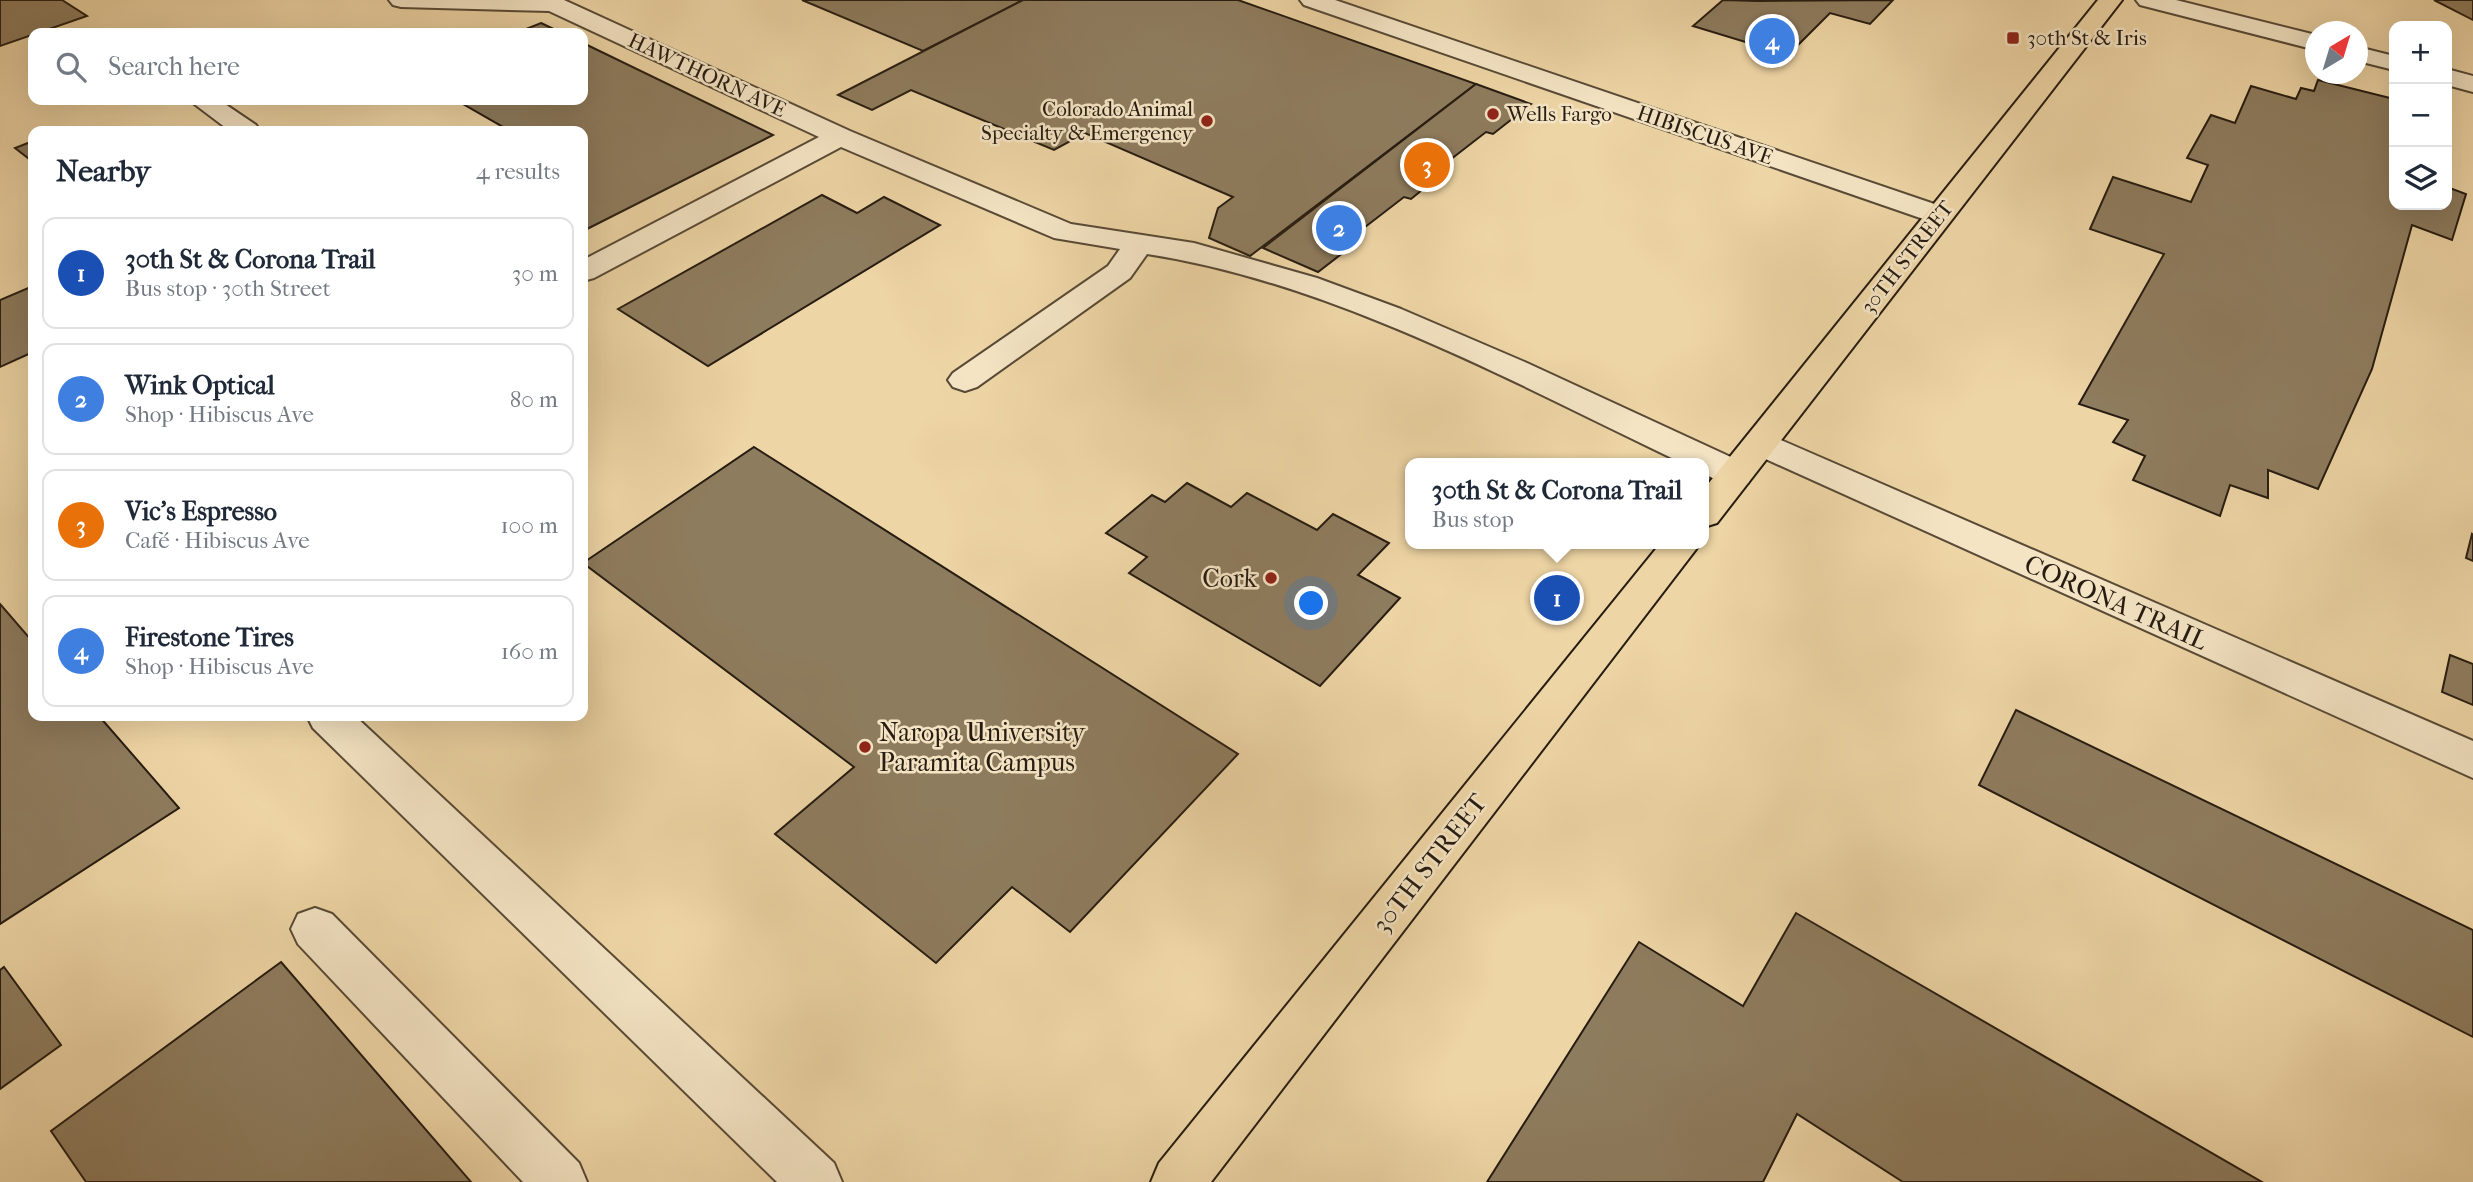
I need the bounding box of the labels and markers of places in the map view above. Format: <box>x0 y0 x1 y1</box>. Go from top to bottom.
pin: 4 <box>1749 15 1795 67</box>
place label: 30th St & Iris <box>2027 26 2147 50</box>
marker: 30th St & Iris <box>2005 30 2021 46</box>
place label: Colorado Animal Specialty & Emergency <box>981 97 1194 145</box>
place label: Wells Fargo <box>1506 102 1612 126</box>
marker: Wells Fargo <box>1485 106 1501 122</box>
marker: Colorado Animal Specialty & Emergency <box>1199 113 1215 129</box>
pin: 3 <box>1404 139 1450 191</box>
pin: 2 <box>1316 202 1362 254</box>
place label: Cork <box>1202 563 1258 594</box>
marker: Cork <box>1263 570 1279 586</box>
pin: 1 <box>1534 572 1580 624</box>
place label: Naropa University Paramita Campus <box>879 717 1086 778</box>
marker: Naropa University Paramita Campus <box>857 739 873 755</box>

